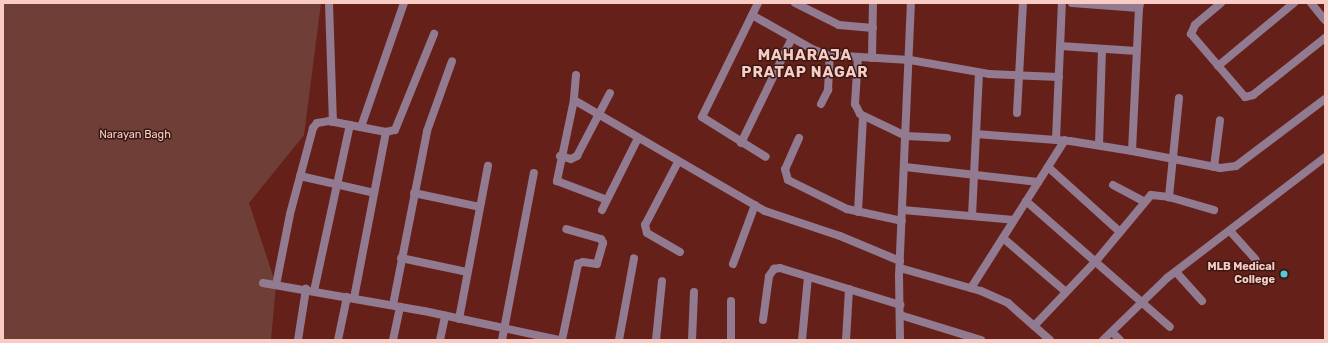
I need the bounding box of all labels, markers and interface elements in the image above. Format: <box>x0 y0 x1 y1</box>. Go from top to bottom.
district label: MAHARAJA PRATAP NAGAR <box>741 46 869 81</box>
park label: Narayan Bagh <box>99 128 171 142</box>
place label: MLB Medical College <box>1207 261 1275 287</box>
marker: MLB Medical College <box>1278 268 1290 280</box>

